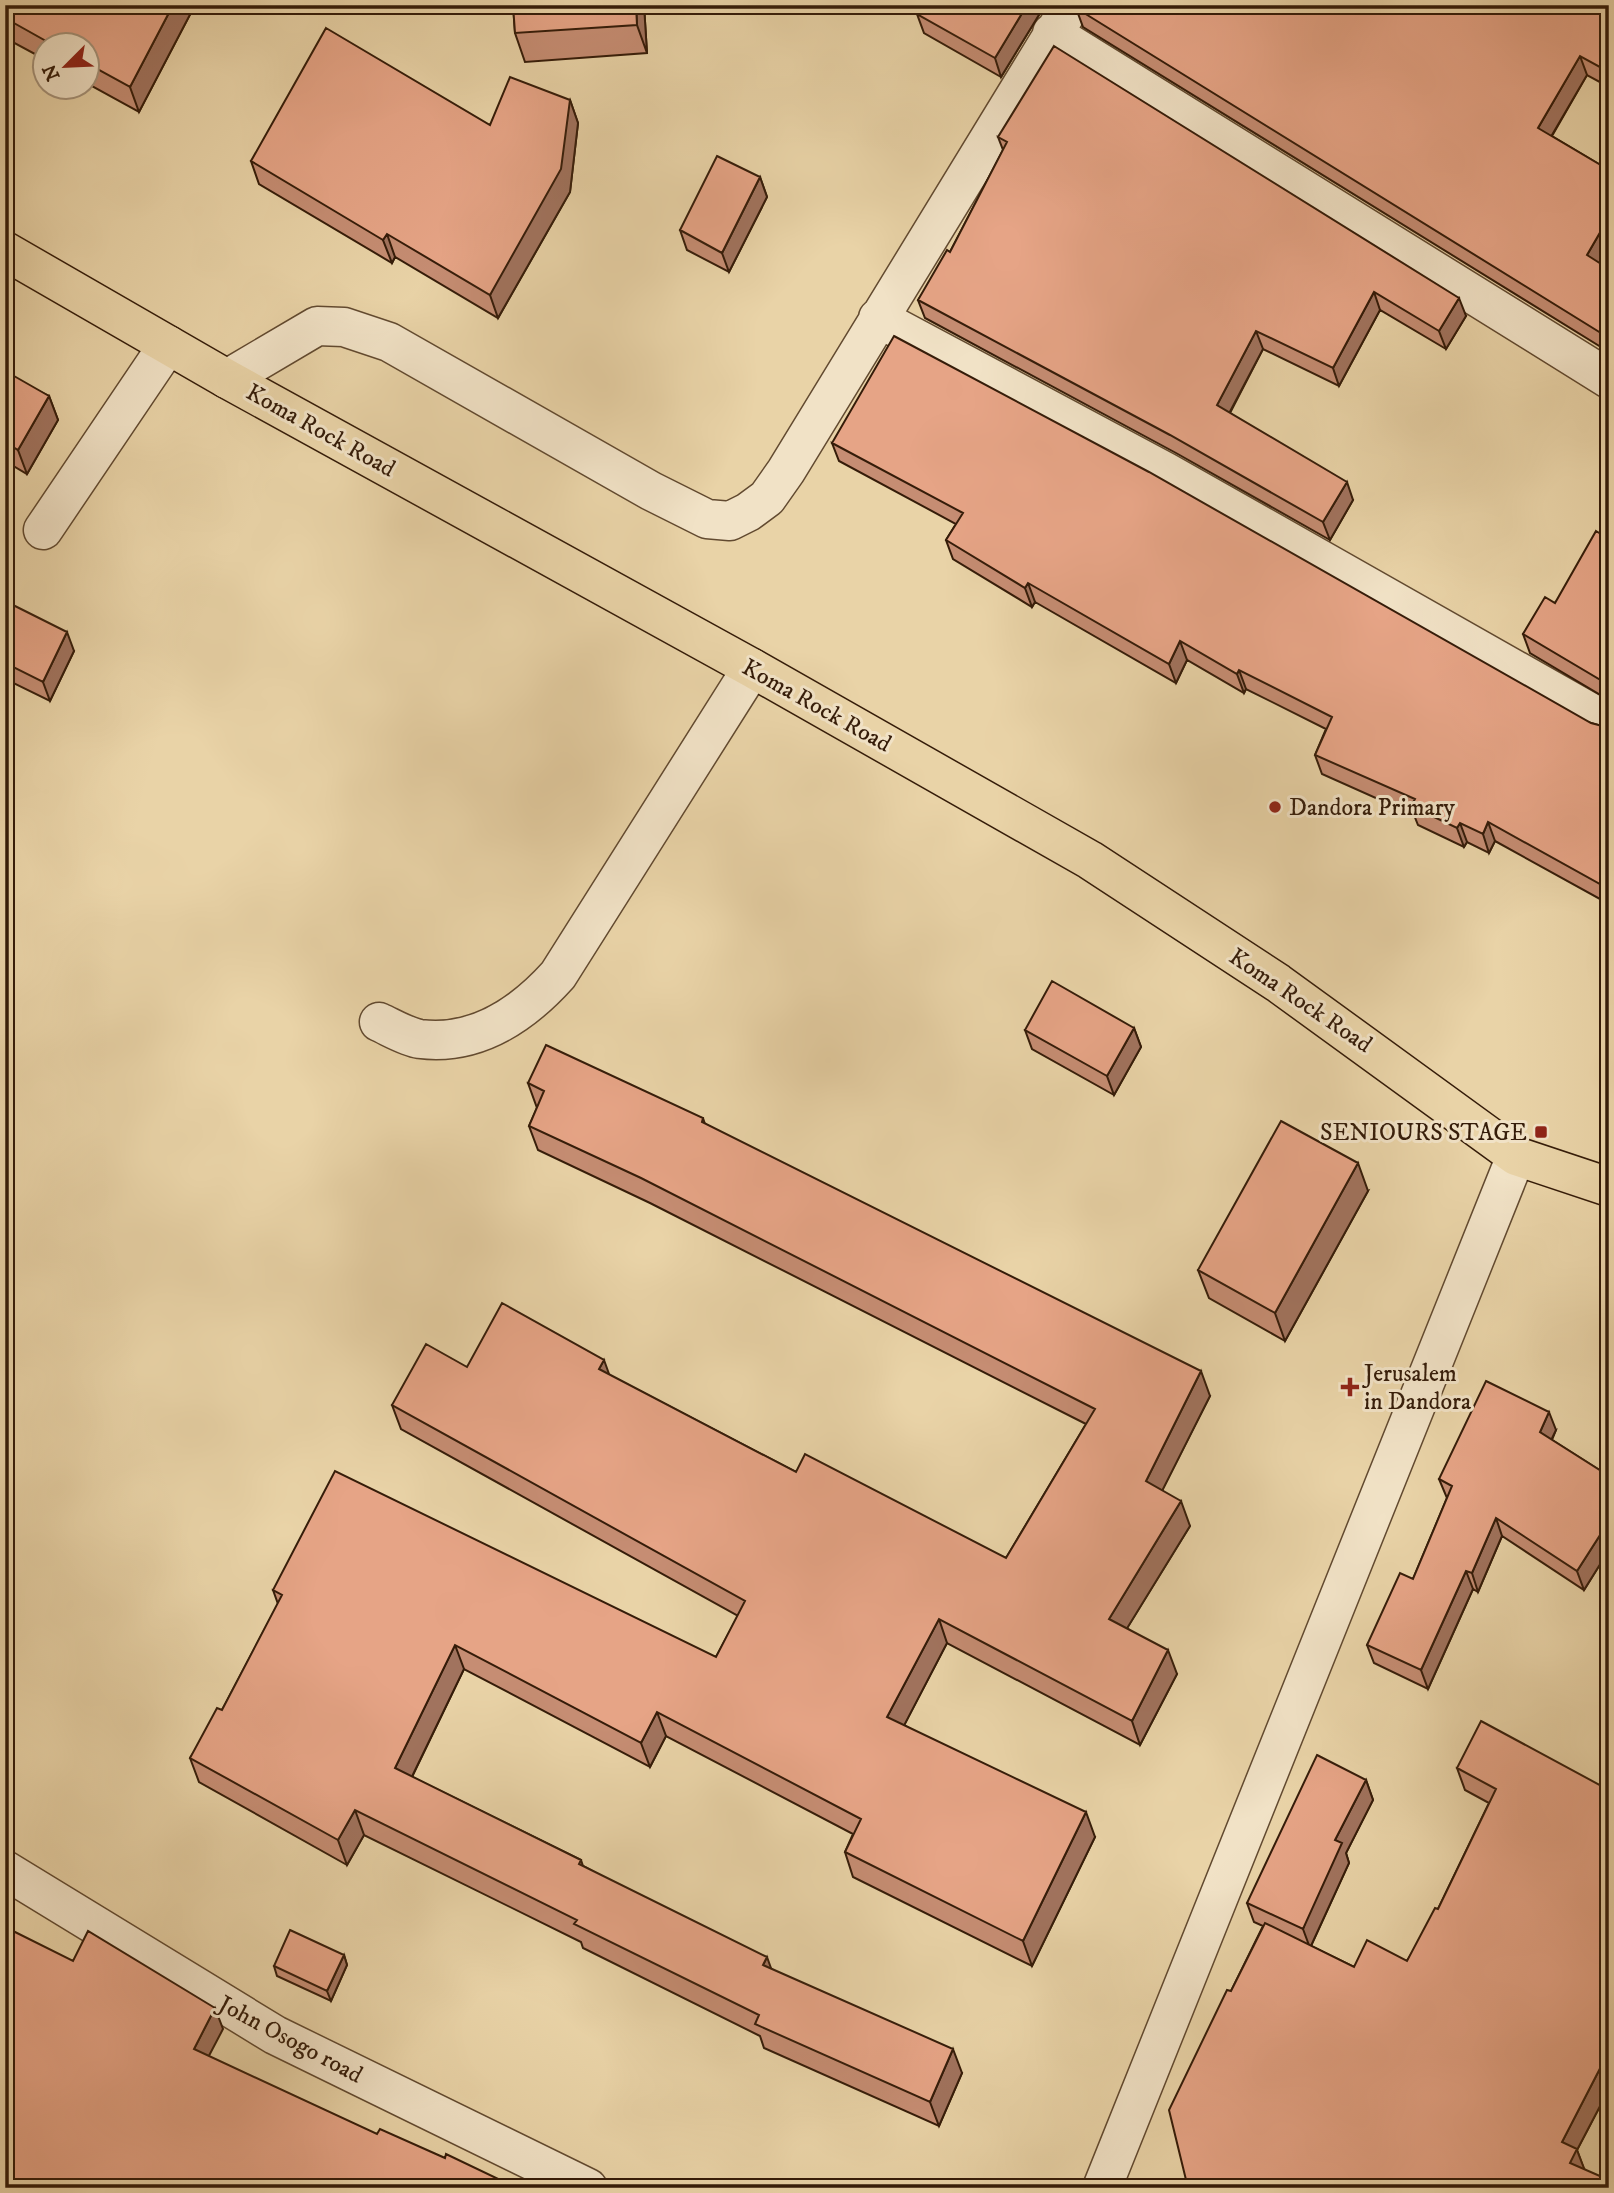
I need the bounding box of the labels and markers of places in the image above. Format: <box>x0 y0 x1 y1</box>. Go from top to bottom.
place label: Dandora Primary <box>1289 793 1456 823</box>
marker: Dandora Primary <box>1267 799 1283 815</box>
place label: SENIOURS STAGE <box>1320 1118 1527 1148</box>
marker: SENIOURS STAGE <box>1533 1124 1549 1140</box>
place label: Jerusalem in Dandora <box>1362 1359 1472 1417</box>
marker: Jerusalem in Dandora <box>1342 1379 1358 1395</box>

